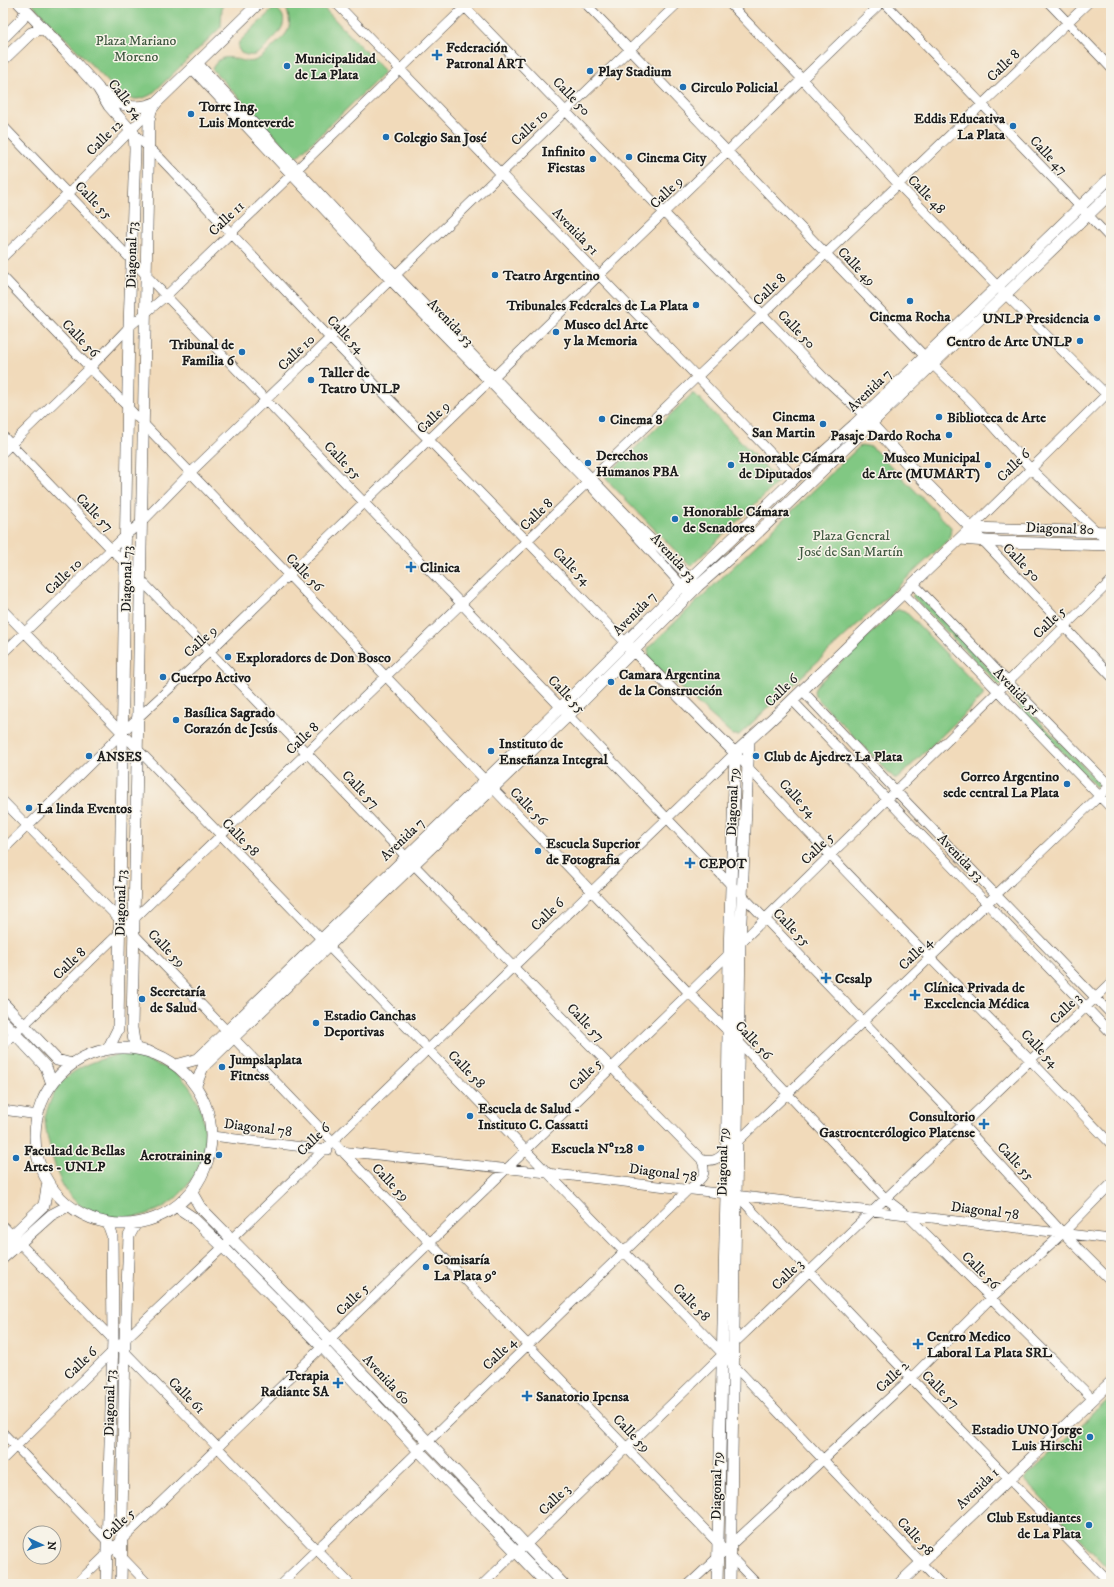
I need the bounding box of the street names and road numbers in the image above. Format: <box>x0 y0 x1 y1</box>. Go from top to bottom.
street label: Calle 8 <box>983 46 1024 86</box>
street label: Calle 50 <box>549 74 594 120</box>
street label: Calle 54 <box>104 76 147 124</box>
street label: Calle 10 <box>507 106 552 150</box>
street label: Calle 12 <box>83 116 127 160</box>
street label: Calle 47 <box>1026 132 1071 179</box>
street label: Calle 48 <box>903 171 949 218</box>
street label: Calle 9 <box>646 173 687 213</box>
street label: Calle 55 <box>71 178 116 224</box>
street label: Calle 11 <box>205 197 248 240</box>
street label: Avenida 51 <box>548 204 602 259</box>
street label: Diagonal 73 <box>122 222 142 289</box>
street label: Calle 49 <box>833 243 879 290</box>
street label: Calle 8 <box>749 270 790 310</box>
street label: Avenida 53 <box>423 295 477 350</box>
street label: Calle 50 <box>774 307 819 353</box>
street label: Calle 54 <box>323 312 369 358</box>
street label: Calle 56 <box>58 316 103 362</box>
street label: Calle 10 <box>274 331 319 375</box>
street label: Avenida 7 <box>844 365 896 416</box>
street label: Calle 9 <box>413 398 454 438</box>
street label: Calle 55 <box>320 438 365 484</box>
street label: Calle 6 <box>993 445 1035 486</box>
street label: Calle 57 <box>72 490 117 536</box>
street label: Calle 8 <box>516 495 557 535</box>
street label: Diagonal 80 <box>1025 519 1095 539</box>
street label: Avenida 53 <box>646 530 700 586</box>
street label: Calle 50 <box>999 540 1044 586</box>
street label: Calle 54 <box>548 544 595 590</box>
street label: Diagonal 73 <box>117 546 137 613</box>
street label: Calle 56 <box>282 550 327 596</box>
street label: Calle 10 <box>41 555 86 599</box>
street label: Avenida 7 <box>609 588 660 639</box>
street label: Calle 5 <box>1029 603 1070 643</box>
street label: Calle 9 <box>180 622 221 662</box>
street label: Avenida 51 <box>989 664 1043 719</box>
street label: Calle 6 <box>761 670 803 711</box>
street label: Calle 55 <box>544 672 589 718</box>
street label: Calle 8 <box>282 719 323 759</box>
street label: Calle 57 <box>338 767 383 813</box>
street label: Diagonal 79 <box>723 768 743 837</box>
street label: Calle 54 <box>775 775 820 823</box>
street label: Calle 56 <box>506 784 551 830</box>
street label: Avenida 7 <box>377 814 429 865</box>
street label: Calle 58 <box>218 815 263 861</box>
street label: Calle 5 <box>797 829 838 869</box>
street label: Avenida 53 <box>933 830 987 885</box>
street label: Diagonal 73 <box>111 870 131 937</box>
street label: Calle 6 <box>527 894 569 935</box>
street label: Calle 55 <box>769 905 814 951</box>
street label: Calle 59 <box>144 926 189 972</box>
street label: Calle 4 <box>895 933 937 974</box>
street label: Calle 8 <box>49 944 90 984</box>
street label: Calle 3 <box>1046 989 1085 1028</box>
street label: Calle 57 <box>563 1000 608 1046</box>
street label: Calle 56 <box>731 1017 776 1064</box>
street label: Calle 54 <box>1017 1026 1063 1072</box>
street label: Calle 58 <box>444 1047 489 1093</box>
street label: Calle 5 <box>565 1055 606 1095</box>
street label: Diagonal 78 <box>223 1115 293 1141</box>
street label: Calle 6 <box>293 1119 335 1160</box>
street label: Diagonal 79 <box>713 1128 733 1196</box>
street label: Calle 55 <box>993 1139 1038 1185</box>
street label: Calle 59 <box>368 1160 413 1206</box>
street label: Diagonal 78 <box>628 1160 698 1186</box>
street label: Diagonal 78 <box>950 1198 1020 1224</box>
street label: Calle 56 <box>957 1248 1004 1294</box>
street label: Calle 3 <box>768 1255 807 1294</box>
street label: Calle 5 <box>332 1280 373 1320</box>
street label: Calle 58 <box>669 1280 714 1326</box>
street label: Calle 4 <box>479 1333 521 1374</box>
street label: Calle 6 <box>60 1343 102 1384</box>
street label: Avenida 60 <box>358 1351 414 1409</box>
street label: Calle 2 <box>872 1357 913 1397</box>
street label: Calle 57 <box>917 1367 963 1413</box>
street label: Diagonal 73 <box>100 1370 120 1437</box>
street label: Calle 61 <box>164 1374 208 1418</box>
street label: Calle 59 <box>609 1411 654 1457</box>
street label: Diagonal 79 <box>707 1452 727 1520</box>
street label: Avenida 1 <box>953 1464 1003 1513</box>
street label: Calle 3 <box>535 1480 574 1519</box>
street label: Calle 5 <box>98 1505 139 1545</box>
street label: Calle 58 <box>893 1514 938 1560</box>

